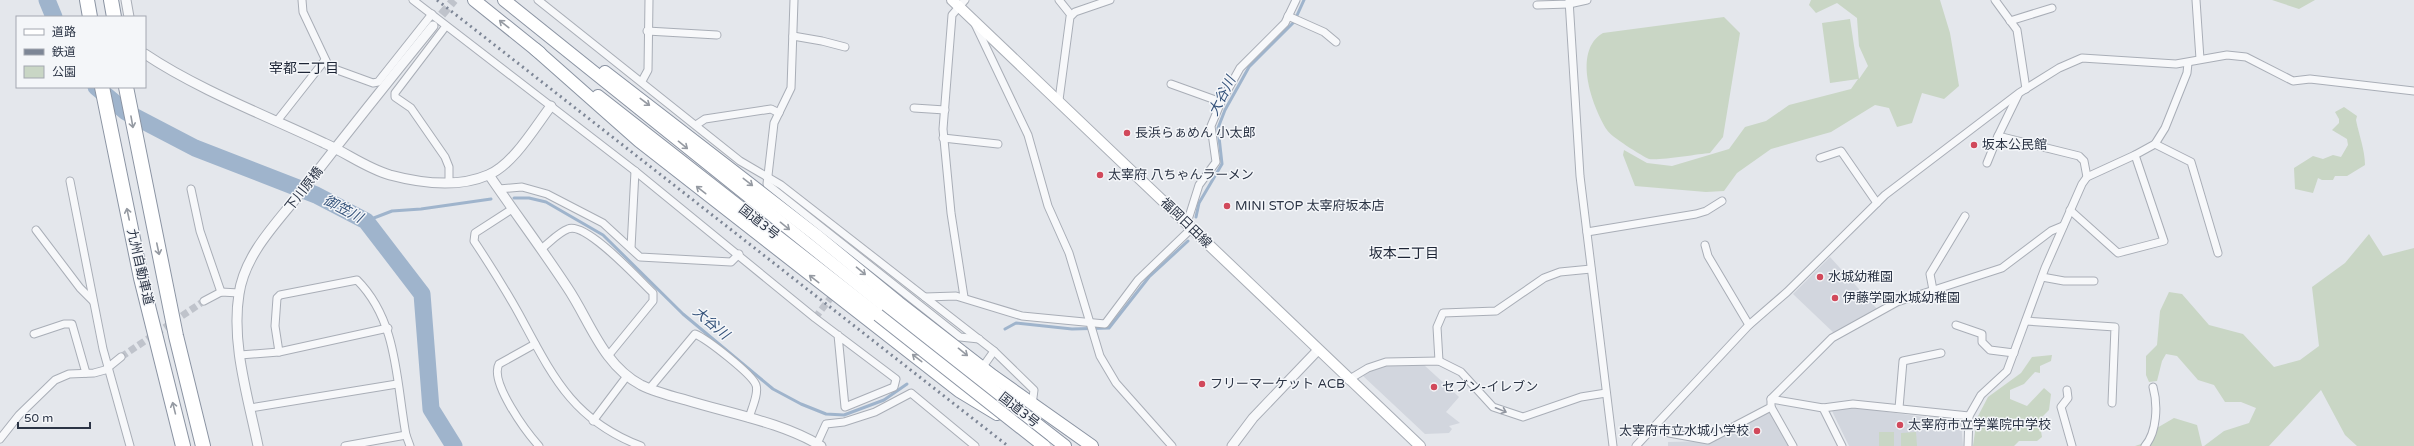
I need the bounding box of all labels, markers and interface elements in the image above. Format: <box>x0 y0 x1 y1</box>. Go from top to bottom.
legend <box>16 16 146 88</box>
one-way arrow <box>499 20 510 29</box>
text: 道路 <box>52 25 76 39</box>
text: 鉄道 <box>52 45 76 59</box>
district label: 宰都二丁目 <box>269 60 339 77</box>
text: 公園 <box>52 65 76 79</box>
water label: 大谷川 <box>1205 72 1240 119</box>
one-way arrow <box>640 98 651 106</box>
one-way arrow <box>129 115 137 128</box>
place label: 長浜らぁめん 小太郎 <box>1135 125 1255 141</box>
marker: 長浜らぁめん 小太郎 <box>1122 128 1132 138</box>
place label: 坂本公民館 <box>1982 137 2047 153</box>
one-way arrow <box>678 140 689 149</box>
marker: 坂本公民館 <box>1969 140 1979 150</box>
street label: 下川原橋 <box>282 164 326 214</box>
place label: 太宰府 八ちゃんラーメン <box>1108 167 1254 183</box>
marker: 太宰府 八ちゃんラーメン <box>1095 170 1105 180</box>
one-way arrow <box>742 177 753 186</box>
one-way arrow <box>695 185 706 194</box>
water label: 御笠川 <box>320 192 367 227</box>
street label: 福岡日田線 <box>1157 195 1215 251</box>
place label: MINI STOP 太宰府坂本店 <box>1235 198 1385 214</box>
street label: 国道3号 <box>735 201 783 243</box>
marker: MINI STOP 太宰府坂本店 <box>1222 201 1232 211</box>
one-way arrow <box>123 207 131 220</box>
one-way arrow <box>780 221 790 230</box>
street label: 九州自動車道 <box>123 227 157 307</box>
one-way arrow <box>154 242 162 255</box>
district label: 坂本二丁目 <box>1369 245 1439 262</box>
one-way arrow <box>855 267 866 276</box>
place label: 水城幼稚園 <box>1828 269 1893 285</box>
marker: 水城幼稚園 <box>1815 272 1825 282</box>
one-way arrow <box>808 274 819 283</box>
place label: 伊藤学園水城幼稚園 <box>1843 290 1960 306</box>
marker: 伊藤学園水城幼稚園 <box>1830 293 1840 303</box>
water label: 大谷川 <box>689 303 734 344</box>
one-way arrow <box>957 348 968 356</box>
one-way arrow <box>911 354 922 363</box>
place label: フリーマーケット ACB <box>1210 376 1345 392</box>
marker: フリーマーケット ACB <box>1197 379 1207 389</box>
place label: セブン-イレブン <box>1442 379 1538 395</box>
marker: セブン-イレブン <box>1429 382 1439 392</box>
street label: 国道3号 <box>995 389 1043 431</box>
one-way arrow <box>170 402 177 415</box>
scale bar <box>18 404 90 430</box>
one-way arrow <box>1495 407 1507 415</box>
text: 50 m <box>24 411 53 425</box>
place label: 太宰府市立学業院中学校 <box>1908 417 2051 433</box>
marker: 太宰府市立学業院中学校 <box>1895 420 1905 430</box>
place label: 太宰府市立水城小学校 <box>1619 423 1749 439</box>
marker: 太宰府市立水城小学校 <box>1752 426 1762 436</box>

